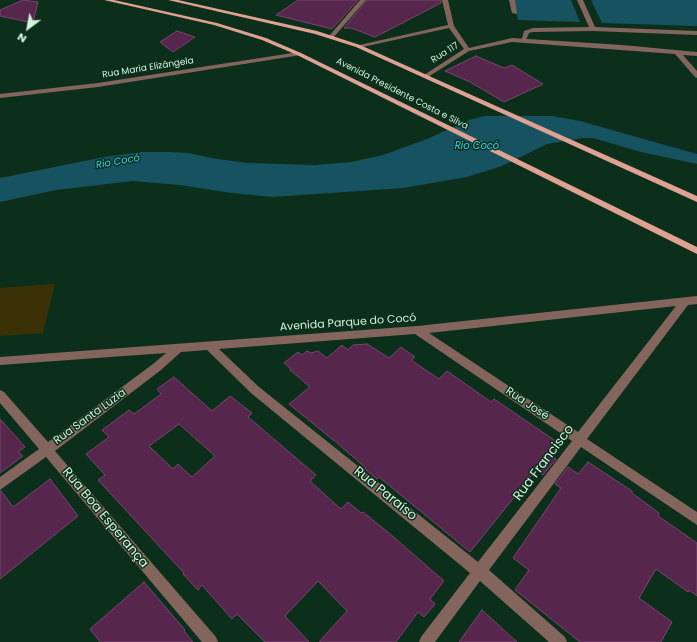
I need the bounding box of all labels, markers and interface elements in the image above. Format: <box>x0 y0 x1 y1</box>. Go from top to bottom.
north arrow <box>8 8 48 48</box>
text: N <box>14 29 29 47</box>
street label: Rua 117 <box>429 40 461 66</box>
street label: Rua Maria Elizângela <box>101 55 195 81</box>
street label: Avenida Presidente Costa e Silva <box>334 56 470 132</box>
water label: Rio Cocó <box>455 140 499 152</box>
water label: Rio Cocó <box>95 152 141 172</box>
street label: Avenida Parque do Cocó <box>279 312 417 334</box>
street label: Rua José <box>503 385 551 423</box>
street label: Rua Santa Luzia <box>51 386 129 448</box>
street label: Rua Francisco <box>510 422 578 504</box>
street label: Rua Paraíso <box>350 464 420 524</box>
street label: Rua Boa Esperança <box>59 465 151 571</box>

